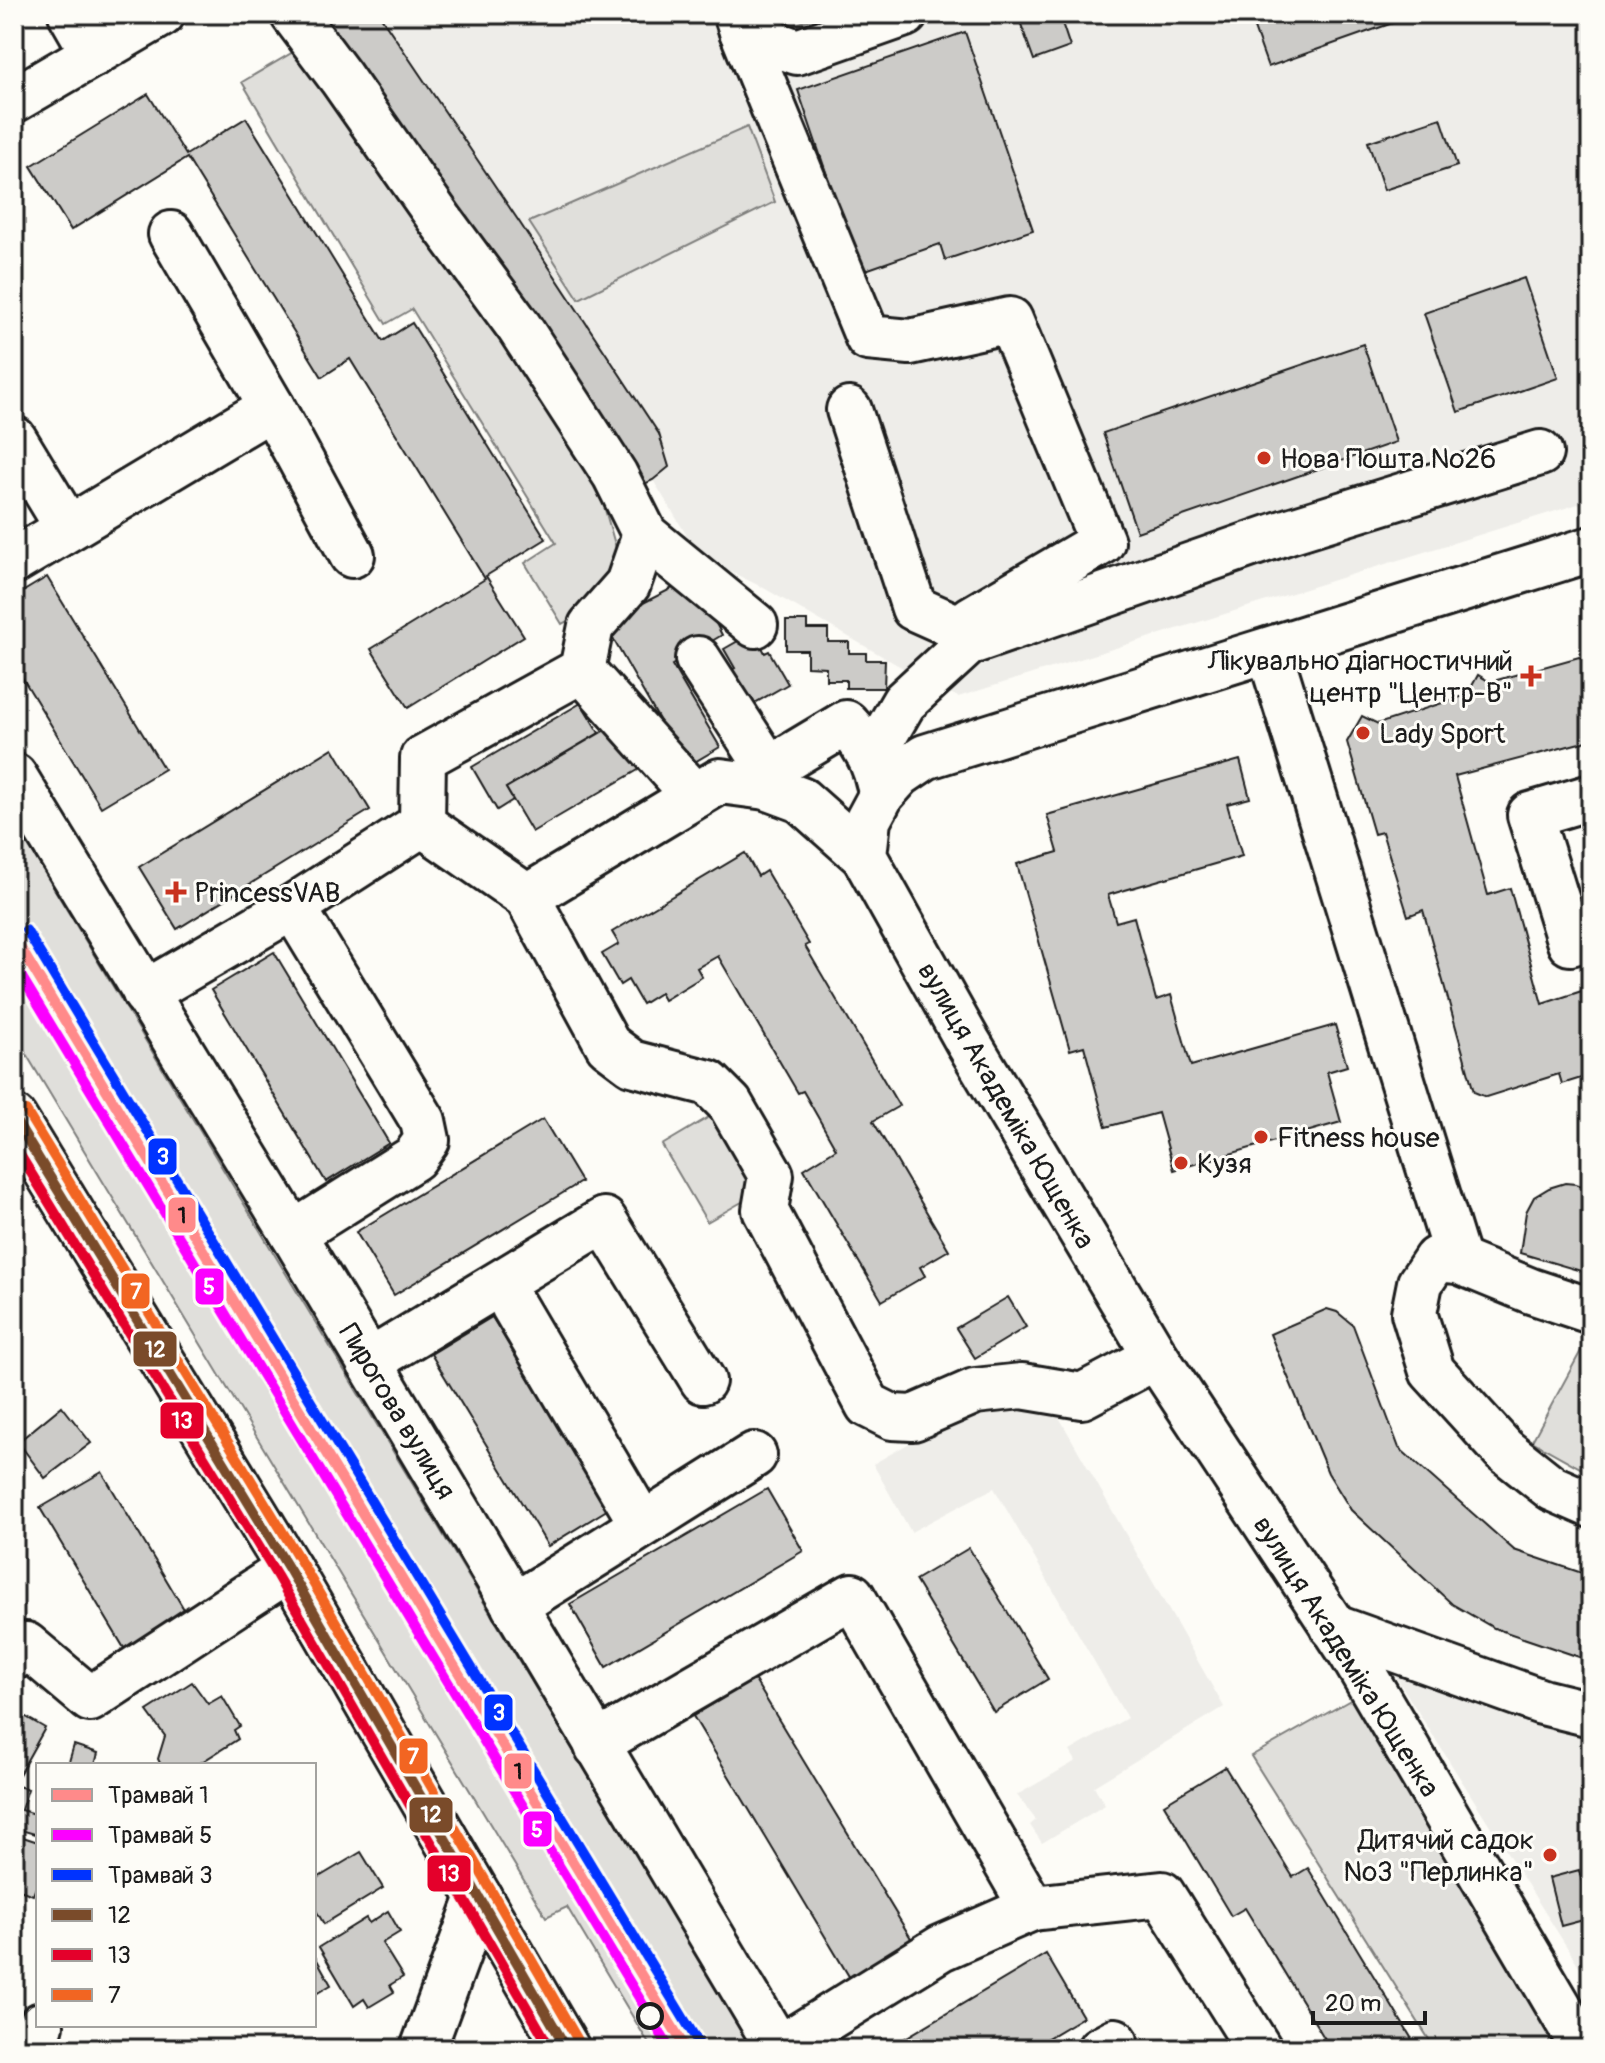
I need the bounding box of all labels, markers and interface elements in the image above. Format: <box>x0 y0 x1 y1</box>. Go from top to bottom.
place label: Нова Пошта №26 <box>1280 442 1496 477</box>
marker: Нова Пошта №26 <box>1255 449 1273 467</box>
place label: Лікувально діагностичний центр "Центр-В" <box>1207 644 1513 711</box>
marker: Лікувально діагностичний центр "Центр-В" <box>1520 665 1542 687</box>
place label: Lady Sport <box>1379 717 1506 752</box>
marker: Lady Sport <box>1354 724 1372 742</box>
place label: PrincessVAB <box>194 876 340 911</box>
marker: PrincessVAB <box>165 881 187 903</box>
street label: вулиця Академіка Ющенка <box>909 956 1102 1255</box>
place label: Fitness house <box>1277 1121 1440 1156</box>
marker: Fitness house <box>1252 1128 1270 1146</box>
line badge: 3 <box>147 1137 178 1176</box>
text: 3 <box>157 1143 169 1171</box>
place label: Кузя <box>1197 1147 1252 1182</box>
marker: Кузя <box>1172 1154 1190 1172</box>
line badge: 1 <box>167 1196 197 1234</box>
text: 1 <box>178 1202 186 1230</box>
line badge: 5 <box>194 1267 225 1306</box>
line badge: 7 <box>120 1272 151 1310</box>
text: 5 <box>203 1273 215 1301</box>
text: 7 <box>130 1278 142 1306</box>
street label: Пирогова вулиця <box>331 1318 463 1506</box>
line badge: 12 <box>132 1330 178 1368</box>
text: 12 <box>145 1336 165 1364</box>
line badge: 13 <box>159 1401 205 1440</box>
text: 13 <box>172 1407 192 1435</box>
street label: вулиця Академіка Ющенка <box>1245 1510 1447 1804</box>
line badge: 3 <box>483 1693 514 1732</box>
text: 3 <box>493 1699 505 1727</box>
line badge: 7 <box>398 1737 429 1775</box>
text: 7 <box>407 1743 419 1771</box>
line badge: 1 <box>503 1752 533 1790</box>
text: 1 <box>514 1758 522 1786</box>
legend <box>36 1763 316 2027</box>
text: Трамвай 1 <box>108 1781 209 1810</box>
line badge: 12 <box>408 1796 454 1834</box>
text: 12 <box>421 1801 441 1829</box>
line badge: 5 <box>522 1810 553 1848</box>
text: 5 <box>531 1816 543 1844</box>
text: Трамвай 5 <box>108 1821 212 1850</box>
place label: Дитячий садок №3 "Перлинка" <box>1343 1823 1534 1890</box>
marker: Дитячий садок №3 "Перлинка" <box>1541 1846 1559 1864</box>
line badge: 13 <box>426 1854 472 1893</box>
text: 13 <box>439 1860 459 1888</box>
text: Трамвай 3 <box>108 1861 213 1890</box>
text: 12 <box>108 1901 131 1930</box>
text: 13 <box>108 1941 131 1970</box>
scale bar <box>1313 1975 1425 2025</box>
text: 7 <box>108 1981 121 2010</box>
text: 20 m <box>1325 1989 1381 2018</box>
unlabelled marker <box>637 2003 663 2029</box>

